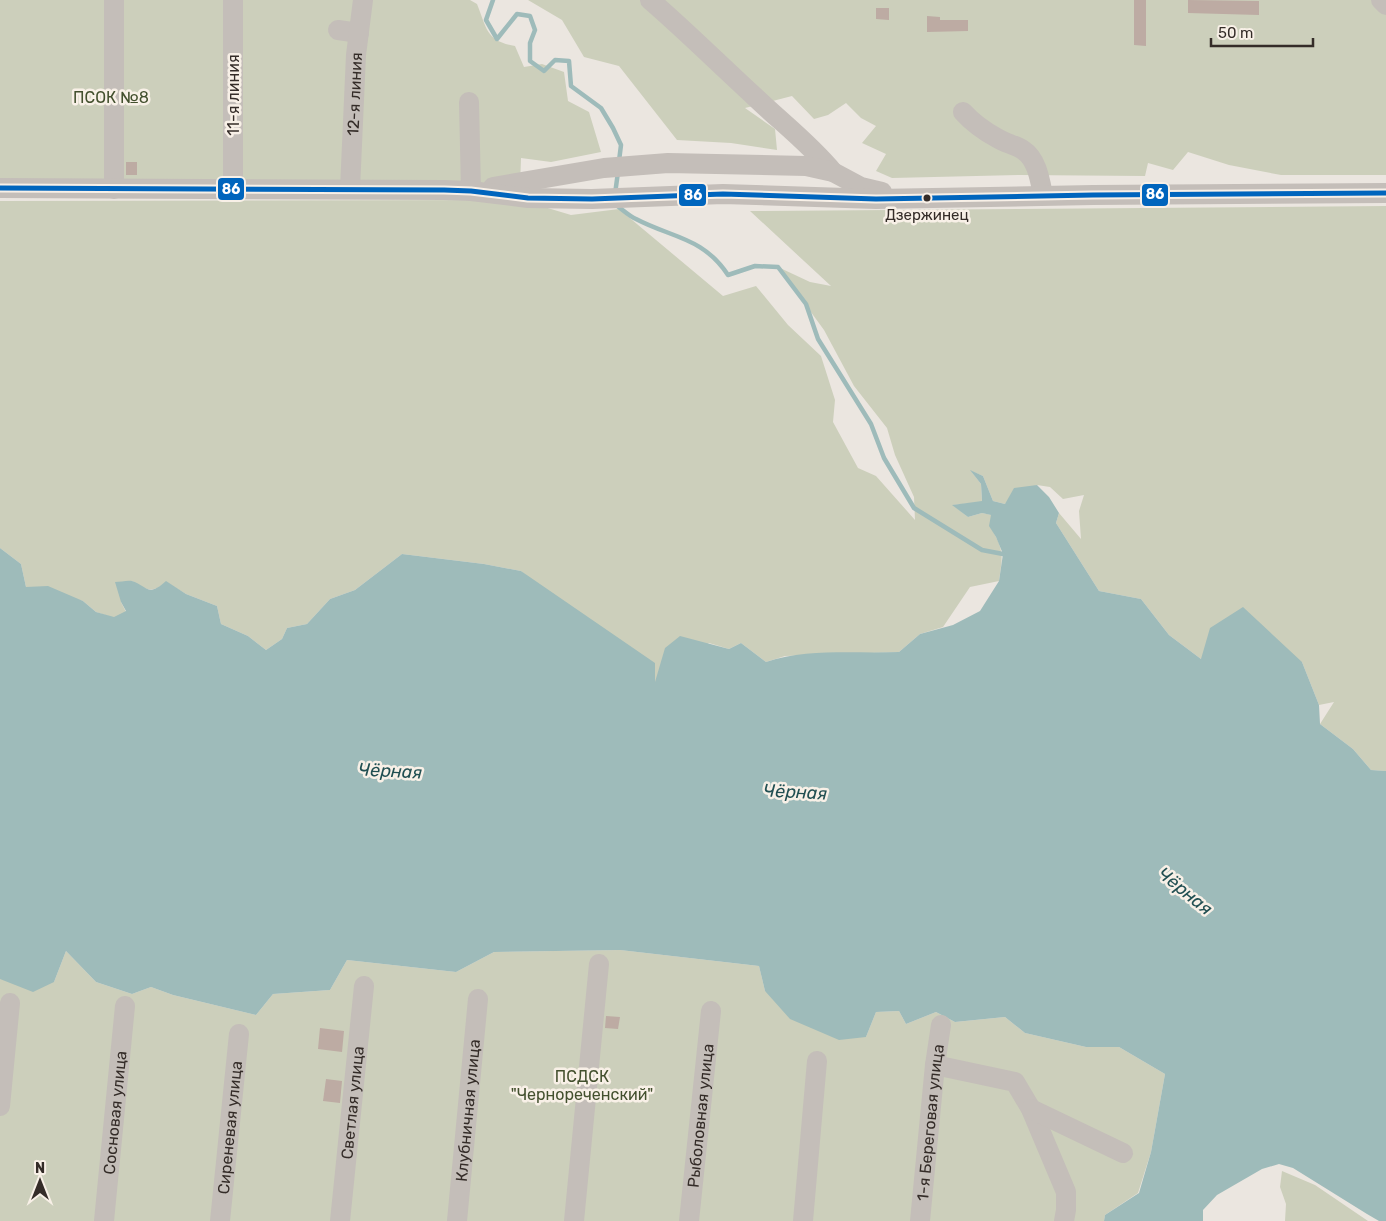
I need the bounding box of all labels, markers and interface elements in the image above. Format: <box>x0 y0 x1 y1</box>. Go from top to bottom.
scale bar <box>1211 15 1314 47</box>
text: 50 m <box>1218 24 1253 42</box>
street label: 12-я линия <box>343 52 366 136</box>
street label: 11-я линия <box>224 54 243 136</box>
park label: ПСОК №8 <box>73 88 149 107</box>
line badge: 86 <box>217 177 245 201</box>
text: 86 <box>222 181 240 198</box>
line badge: 86 <box>678 183 707 207</box>
line badge: 86 <box>1141 183 1169 207</box>
text: 86 <box>1146 186 1164 203</box>
text: 86 <box>684 187 702 204</box>
marker: Дзержинец <box>922 193 932 203</box>
place label: Дзержинец <box>885 206 969 224</box>
water label: Чёрная <box>357 758 423 784</box>
water label: Чёрная <box>762 779 828 805</box>
water label: Чёрная <box>1153 862 1217 920</box>
street label: Клубничная улица <box>452 1038 484 1183</box>
street label: Рыболовная улица <box>684 1043 718 1189</box>
street label: 1-я Береговая улица <box>913 1043 948 1202</box>
street label: Светлая улица <box>337 1045 368 1160</box>
street label: Сосновая улица <box>100 1050 131 1175</box>
street label: Сиреневая улица <box>214 1060 246 1195</box>
park label: ПСДСК "Чернореченский" <box>511 1067 653 1104</box>
north arrow <box>15 1156 65 1206</box>
text: N <box>35 1160 45 1177</box>

